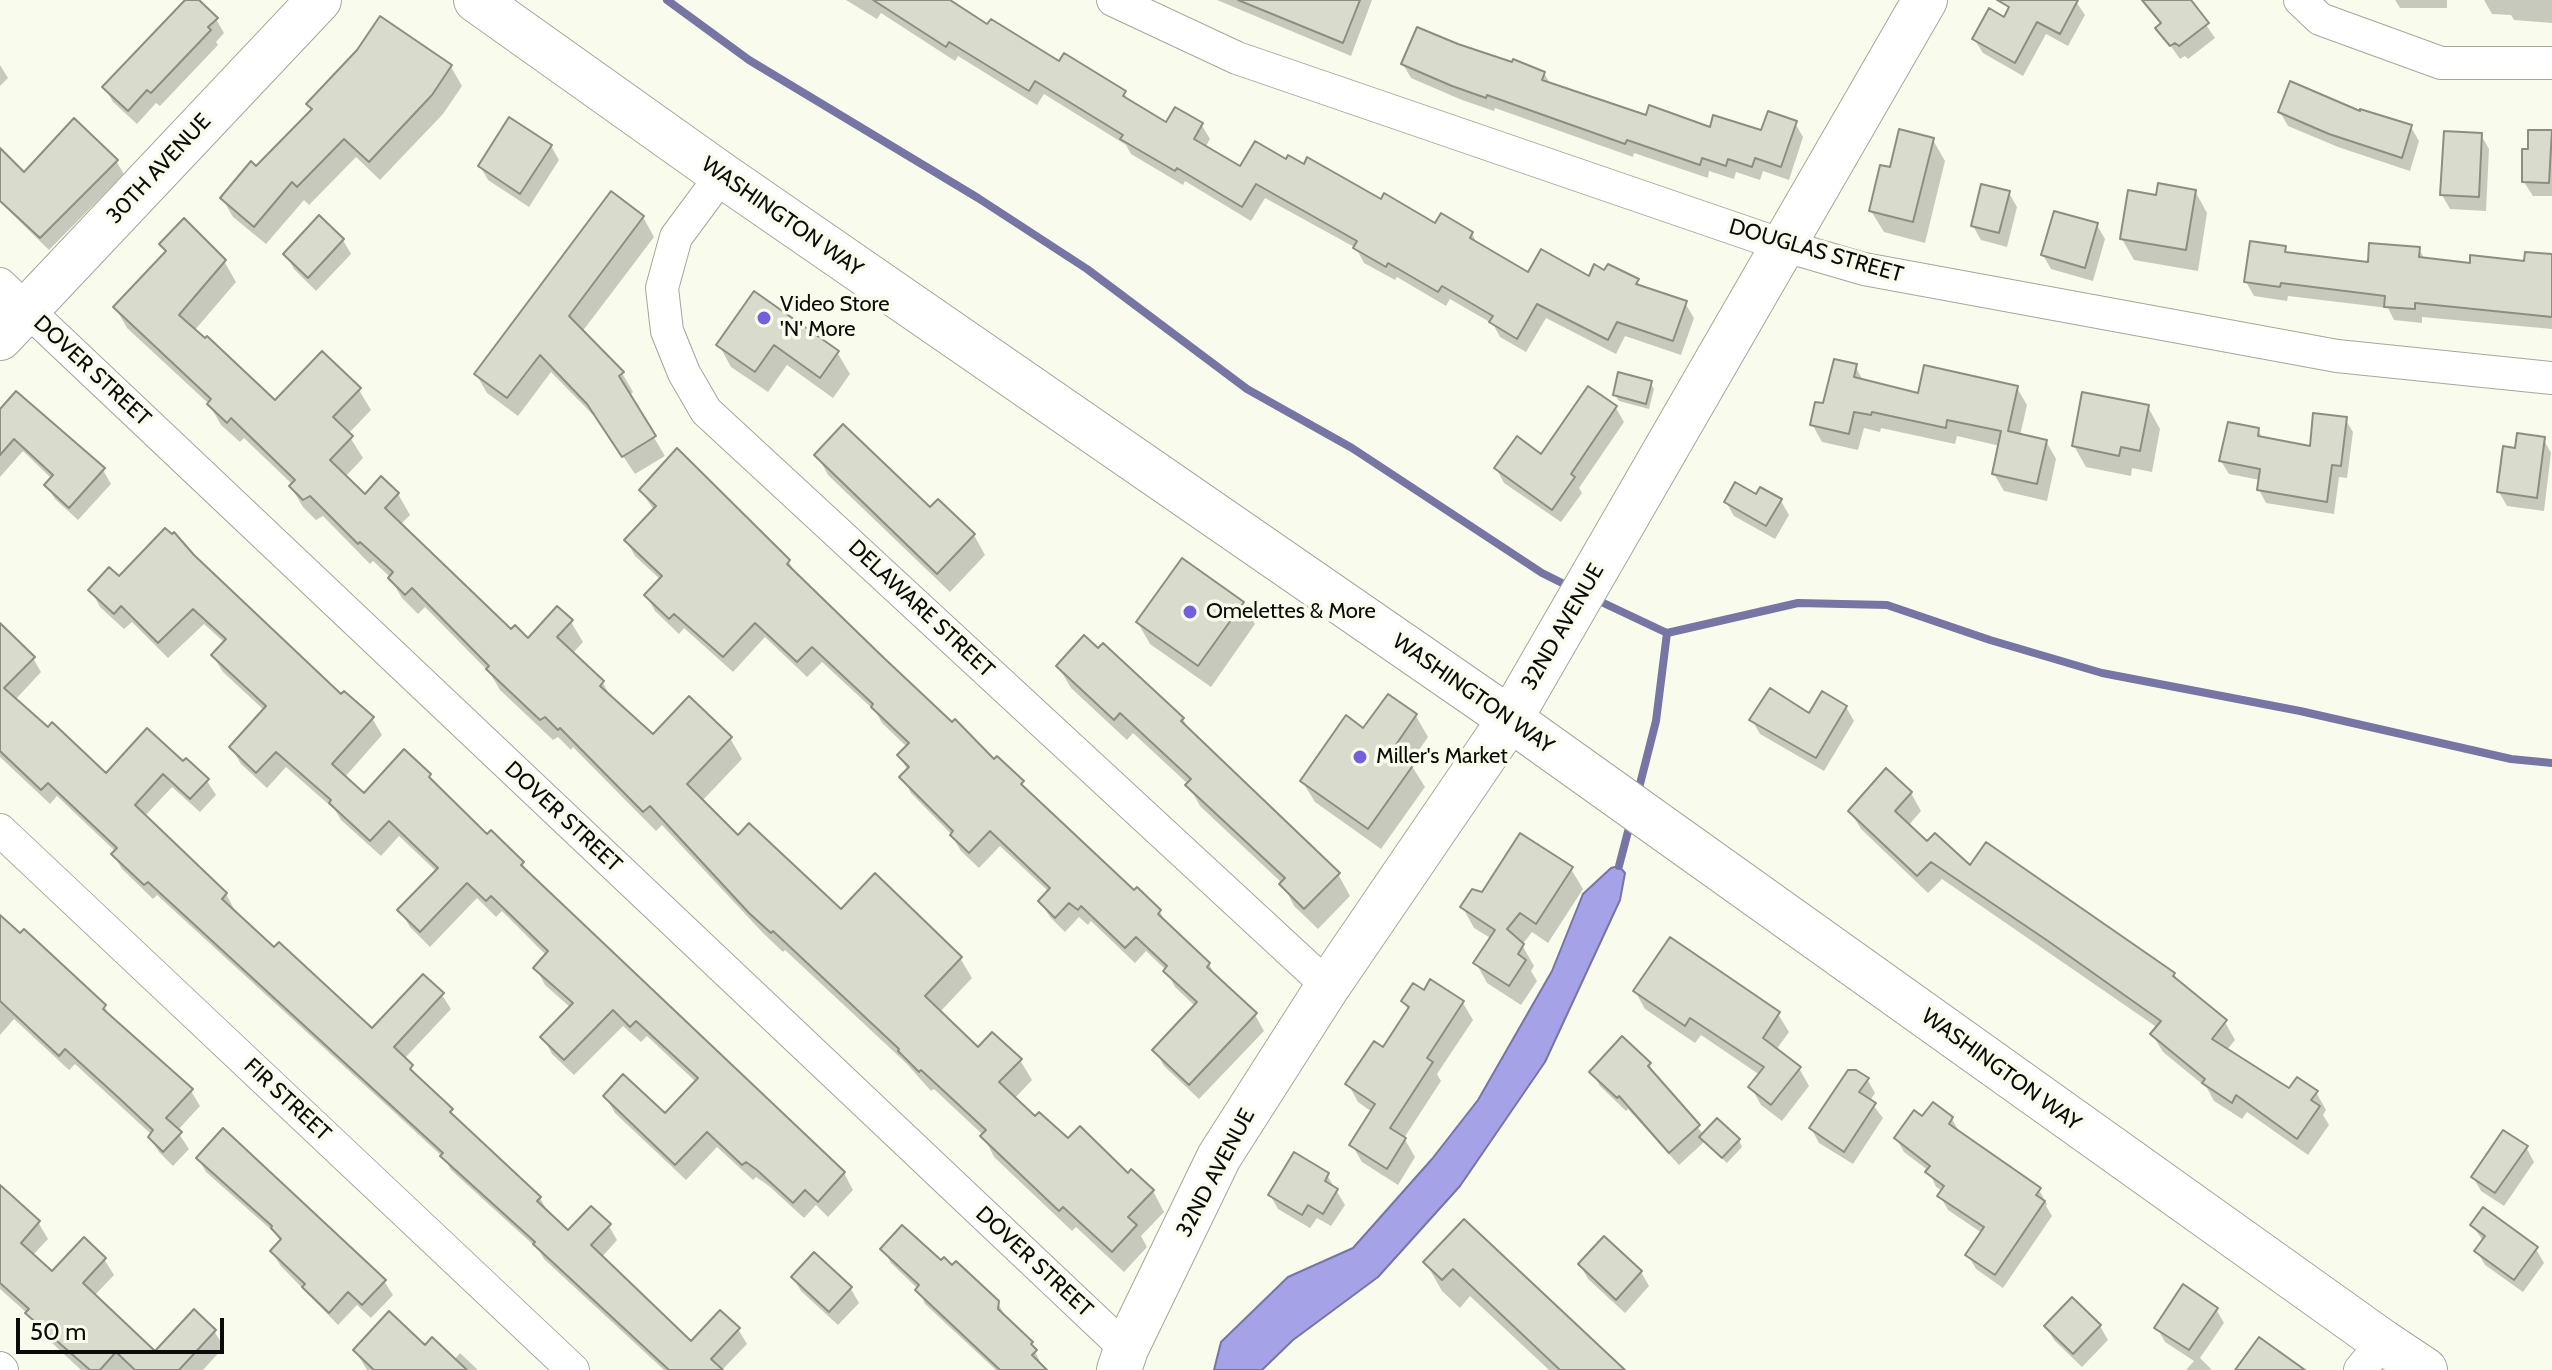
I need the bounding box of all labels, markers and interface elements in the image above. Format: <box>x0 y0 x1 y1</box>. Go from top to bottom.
street label: 30TH AVENUE <box>101 109 217 229</box>
street label: WASHINGTON WAY <box>696 151 868 283</box>
street label: DOUGLAS STREET <box>1726 214 1906 288</box>
place label: Video Store 'N' More <box>780 292 889 344</box>
marker: Video Store 'N' More <box>755 309 773 327</box>
street label: DOVER STREET <box>28 310 156 432</box>
street label: DELAWARE STREET <box>843 535 999 683</box>
street label: 32ND AVENUE <box>1516 559 1610 695</box>
place label: Omelettes & More <box>1206 599 1376 625</box>
marker: Omelettes & More <box>1181 603 1199 621</box>
street label: WASHINGTON WAY <box>1387 628 1559 760</box>
place label: Miller's Market <box>1376 744 1508 770</box>
marker: Miller's Market <box>1351 748 1369 766</box>
street label: DOVER STREET <box>499 756 627 878</box>
street label: WASHINGTON WAY <box>1916 1003 2086 1137</box>
street label: FIR STREET <box>238 1053 336 1147</box>
street label: 32ND AVENUE <box>1171 1104 1261 1242</box>
street label: DOVER STREET <box>970 1201 1098 1323</box>
scale bar <box>20 1302 228 1352</box>
text: 50 m <box>30 1317 86 1346</box>

